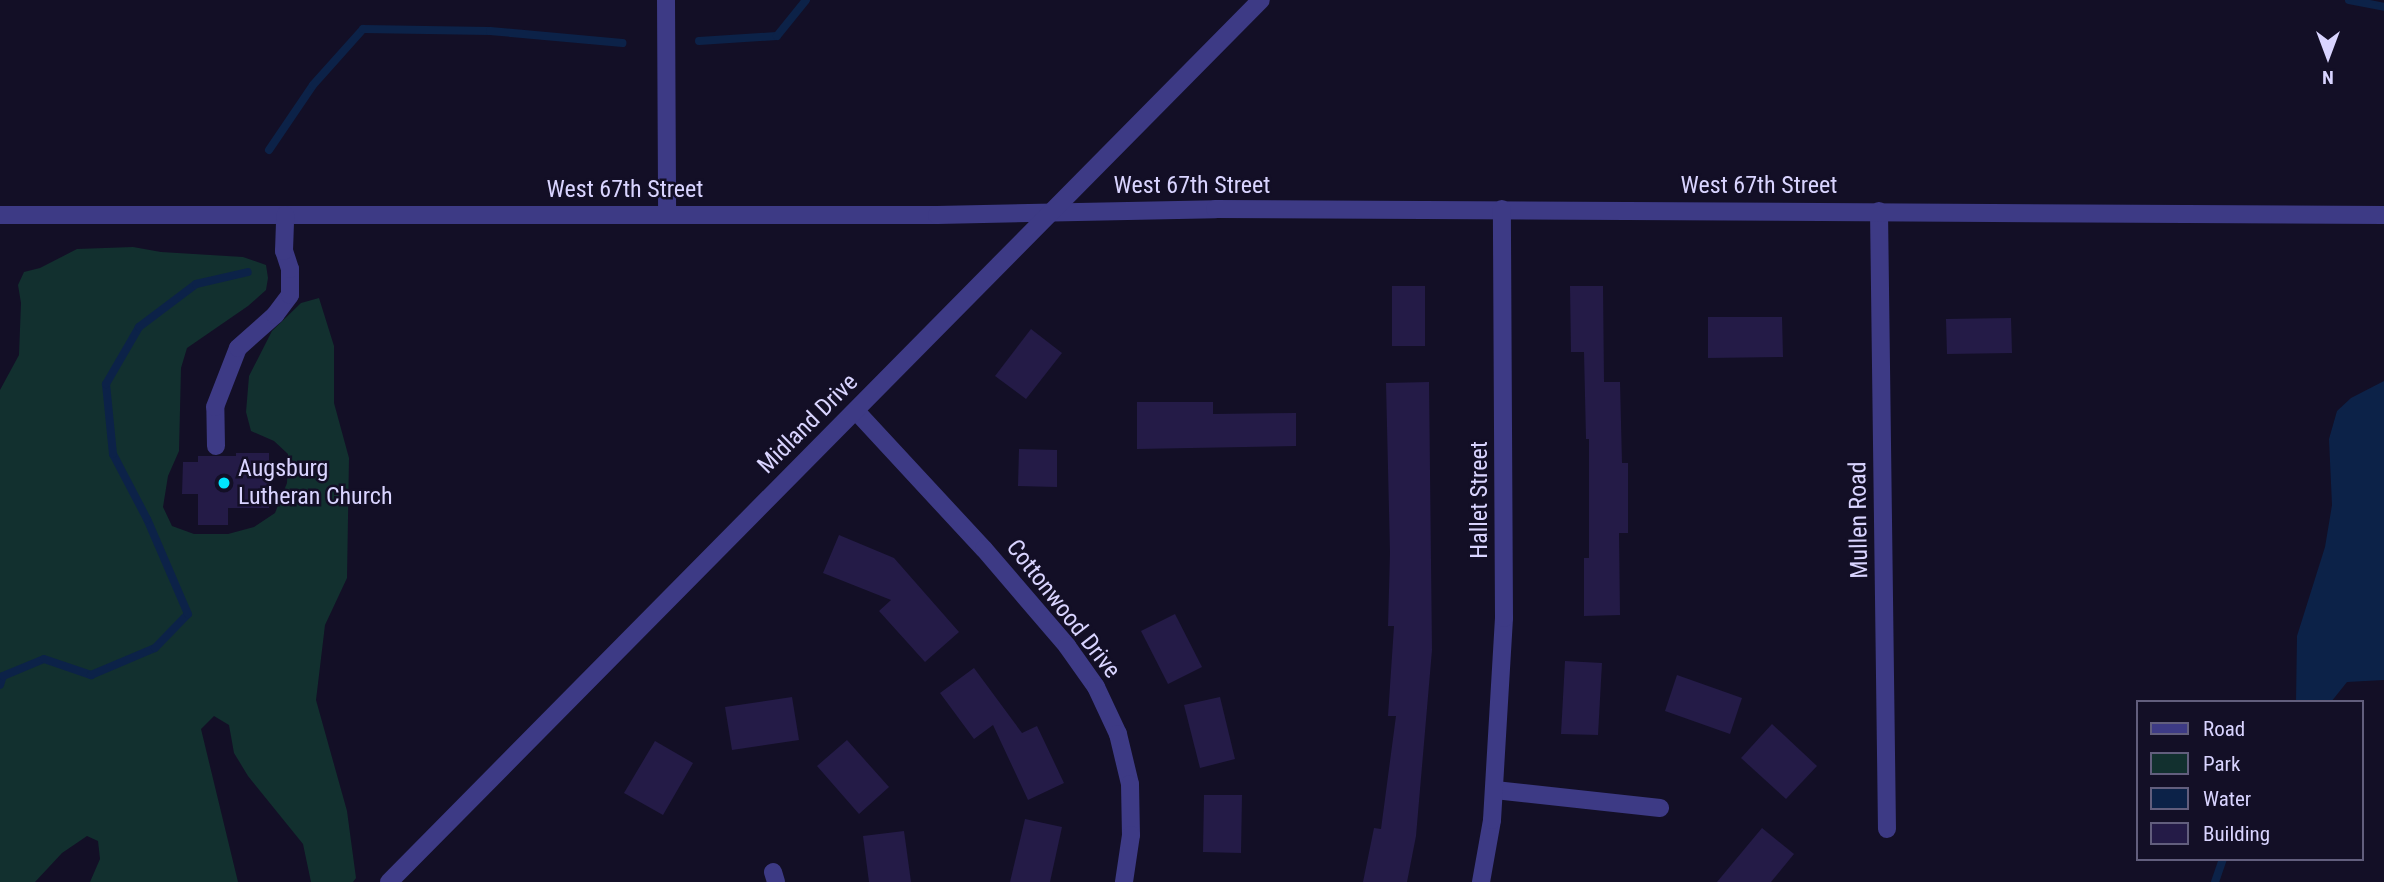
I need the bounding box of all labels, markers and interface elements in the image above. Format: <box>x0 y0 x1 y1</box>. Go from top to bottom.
north arrow <box>2293 21 2363 91</box>
text: N <box>2322 66 2334 89</box>
street label: West 67th Street <box>1114 172 1270 200</box>
street label: West 67th Street <box>1681 172 1837 200</box>
street label: West 67th Street <box>547 176 703 204</box>
street label: Midland Drive <box>752 368 864 480</box>
street label: Hallet Street <box>1466 441 1494 559</box>
place label: Augsburg Lutheran Church <box>238 455 392 511</box>
street label: Mullen Road <box>1844 461 1874 579</box>
marker: Augsburg Lutheran Church <box>216 475 232 491</box>
street label: Cottonwood Drive <box>1000 534 1126 684</box>
legend <box>2136 700 2363 861</box>
text: Road <box>2203 717 2245 741</box>
text: Park <box>2203 752 2240 776</box>
text: Water <box>2203 787 2251 811</box>
text: Building <box>2203 822 2270 846</box>

